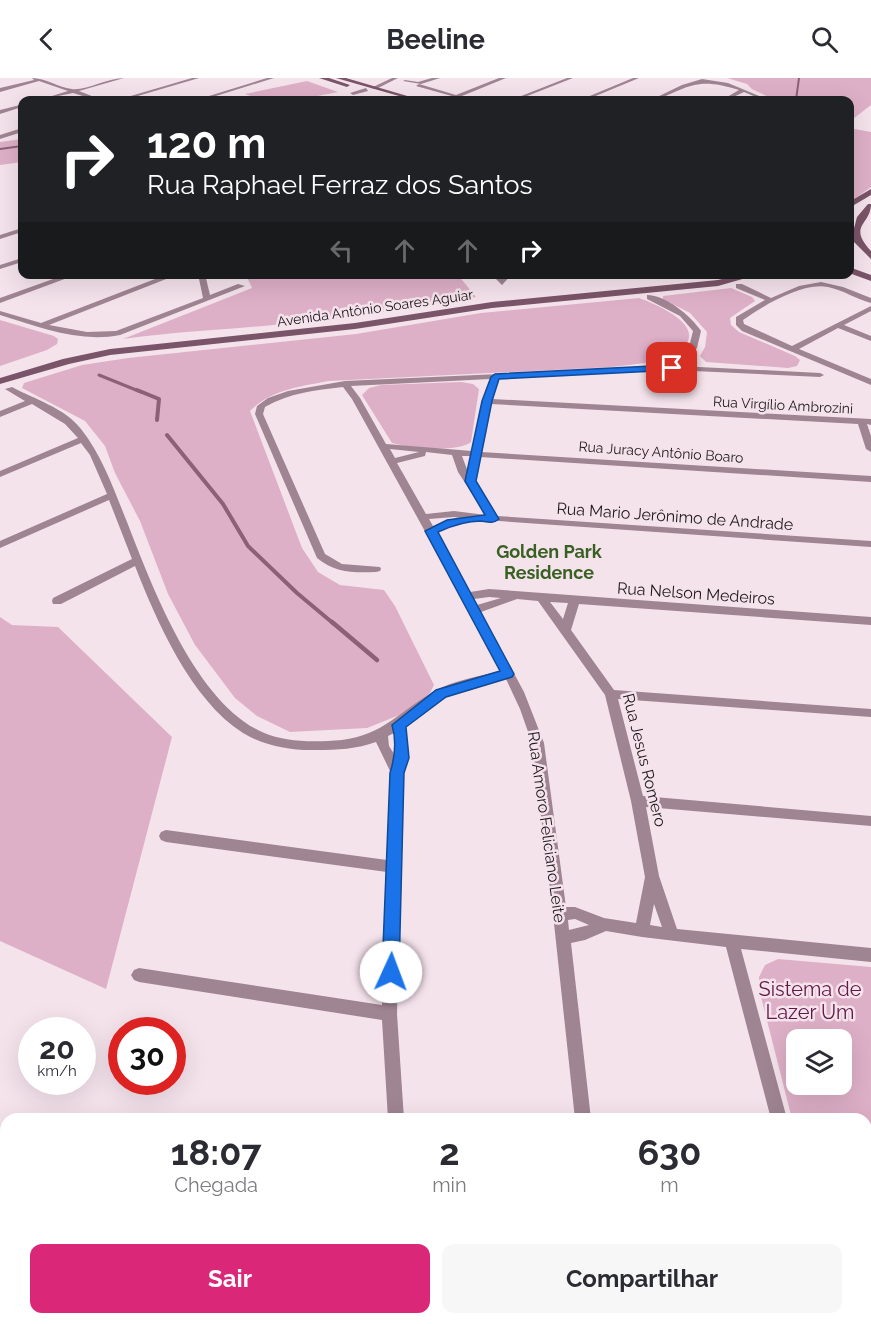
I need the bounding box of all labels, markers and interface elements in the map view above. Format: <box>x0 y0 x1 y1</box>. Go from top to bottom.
icon: back <box>30 23 63 56</box>
icon: search <box>808 23 841 56</box>
text: Beeline <box>386 24 485 55</box>
text: 120 m <box>147 119 266 168</box>
icon: right <box>48 120 126 198</box>
text: Rua Raphael Ferraz dos Santos <box>147 169 533 200</box>
icon: left <box>325 234 358 267</box>
icon: ahead <box>388 234 421 267</box>
icon: ahead <box>451 234 484 267</box>
icon: right <box>514 234 547 267</box>
street label: Avenida Antônio Soares Aguiar <box>276 286 474 330</box>
pin <box>646 342 697 393</box>
icon: arrive <box>655 351 688 384</box>
street label: Rua Virgílio Ambrozini <box>712 393 854 417</box>
street label: Rua Juracy Antônio Boaro <box>578 438 744 466</box>
street label: Rua Mario Jerônimo de Andrade <box>556 499 794 534</box>
district label: Golden Park Residence <box>496 541 603 583</box>
street label: Rua Nelson Medeiros <box>617 579 776 609</box>
street label: Rua Jesus Romero <box>619 691 670 829</box>
street label: Rua Amoro Feliciano Leite <box>524 730 569 924</box>
position arrow <box>359 940 423 1004</box>
park label: Sistema de Lazer Um <box>759 977 862 1024</box>
speed limit sign: 30 <box>108 1017 186 1095</box>
map controls <box>786 1029 852 1095</box>
button: layers <box>786 1029 852 1095</box>
text: 20 <box>39 1031 75 1066</box>
text: km/h <box>37 1062 77 1080</box>
text: 18:07 <box>171 1131 261 1173</box>
text: 2 <box>439 1131 460 1173</box>
text: 630 <box>637 1131 701 1173</box>
text: Chegada <box>174 1173 258 1197</box>
text: min <box>432 1173 467 1197</box>
text: m <box>660 1173 679 1197</box>
button: Sair <box>30 1244 430 1313</box>
button: Compartilhar <box>442 1244 842 1313</box>

